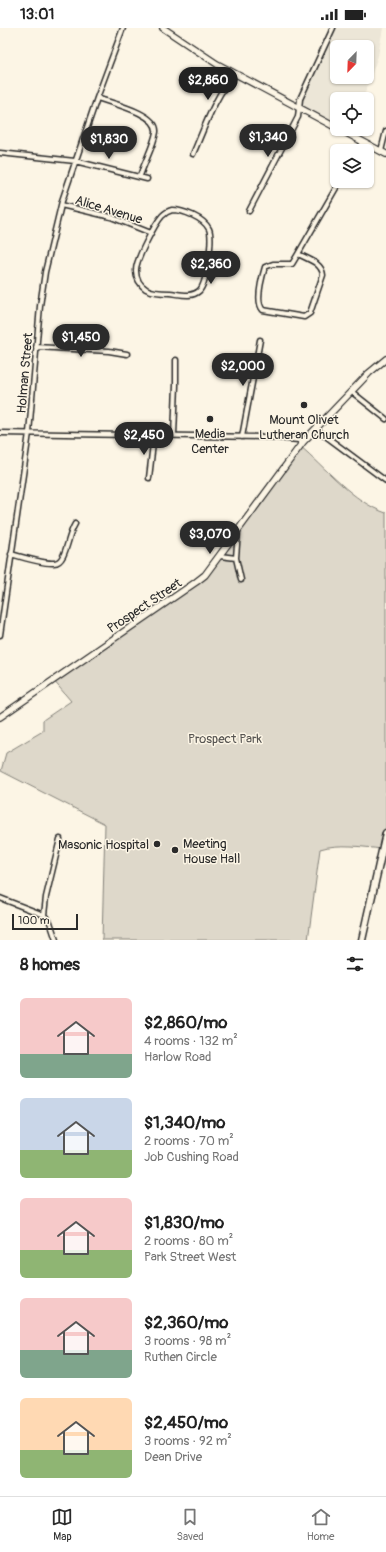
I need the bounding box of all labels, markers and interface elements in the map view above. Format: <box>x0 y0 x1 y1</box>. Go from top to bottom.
text: 13:01 <box>20 5 54 24</box>
north arrow <box>330 40 374 84</box>
map controls <box>330 40 374 188</box>
pin: $2,860 <box>175 67 241 101</box>
text: $2,860 <box>188 72 228 88</box>
button: locate <box>330 92 374 136</box>
pin: $1,340 <box>235 124 301 158</box>
pin: $1,830 <box>76 126 142 160</box>
text: $1,340 <box>248 129 288 145</box>
text: $1,830 <box>90 131 128 147</box>
button: layers <box>330 144 374 188</box>
street label: Alice Avenue <box>73 192 145 228</box>
pin: $2,360 <box>178 251 244 285</box>
text: $2,360 <box>190 256 232 272</box>
pin: $1,450 <box>48 324 114 358</box>
text: $1,450 <box>62 329 100 345</box>
street label: Holman Street <box>13 331 37 414</box>
pin: $2,000 <box>210 353 276 387</box>
text: $2,000 <box>221 358 265 374</box>
marker: Mount Olivet Lutheran Church <box>299 400 309 410</box>
place label: Mount Olivet Lutheran Church <box>259 412 349 443</box>
marker: Media Center <box>205 414 215 424</box>
pin: $2,450 <box>111 422 177 456</box>
place label: Media Center <box>191 426 229 457</box>
text: $2,450 <box>123 427 165 443</box>
pin: $3,070 <box>177 521 243 555</box>
text: $3,070 <box>189 526 231 542</box>
street label: Prospect Street <box>104 575 186 637</box>
park label: Prospect Park <box>188 731 263 747</box>
place label: Meeting House Hall <box>183 836 240 867</box>
place label: Masonic Hospital <box>58 837 149 853</box>
marker: Masonic Hospital <box>152 839 162 849</box>
marker: Meeting House Hall <box>170 845 180 855</box>
scale bar <box>12 912 78 931</box>
text: 100 m <box>18 914 49 927</box>
icon: filters <box>344 953 366 975</box>
text: 8 homes <box>20 954 80 975</box>
text: $2,860/mo <box>144 1012 227 1033</box>
icon: home <box>52 1014 100 1062</box>
text: 4 rooms · 132 m² <box>144 1033 238 1049</box>
text: Harlow Road <box>144 1049 211 1065</box>
text: $1,340/mo <box>144 1112 225 1133</box>
icon: home <box>52 1114 100 1162</box>
text: 2 rooms · 70 m² <box>144 1133 234 1149</box>
text: Job Cushing Road <box>144 1149 239 1165</box>
text: $1,830/mo <box>144 1212 224 1233</box>
icon: home <box>52 1214 100 1262</box>
text: 2 rooms · 80 m² <box>144 1233 233 1249</box>
text: Park Street West <box>144 1249 236 1265</box>
text: $2,360/mo <box>144 1312 228 1333</box>
icon: home <box>52 1314 100 1362</box>
text: 3 rooms · 98 m² <box>144 1333 231 1349</box>
text: Ruthen Circle <box>144 1349 217 1365</box>
text: $2,450/mo <box>144 1412 228 1433</box>
icon: home <box>52 1414 100 1462</box>
text: 3 rooms · 92 m² <box>144 1433 232 1449</box>
text: Dean Drive <box>144 1449 202 1465</box>
tab: Map <box>51 1506 73 1543</box>
tab: Saved <box>176 1506 204 1543</box>
tab: Home <box>307 1506 334 1543</box>

